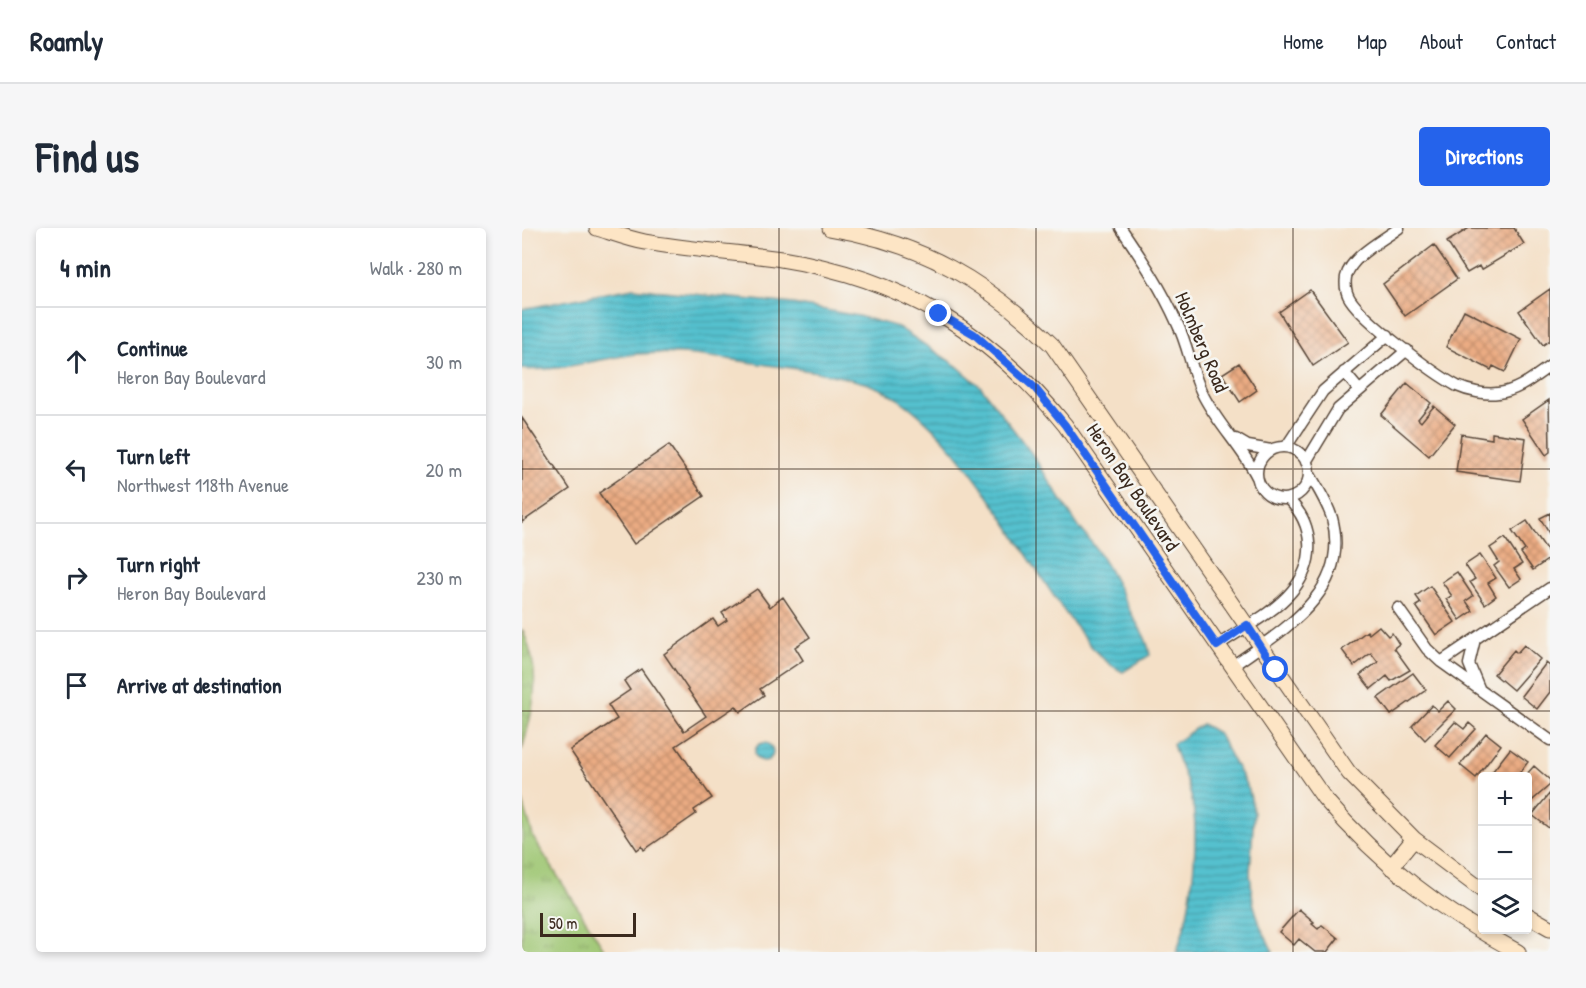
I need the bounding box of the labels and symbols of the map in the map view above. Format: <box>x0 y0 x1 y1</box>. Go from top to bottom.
street label: Holmberg Road <box>1169 287 1236 396</box>
route end <box>925 300 951 326</box>
street label: Heron Bay Boulevard <box>1081 418 1186 556</box>
route start <box>1262 656 1288 682</box>
scale bar <box>540 910 636 938</box>

